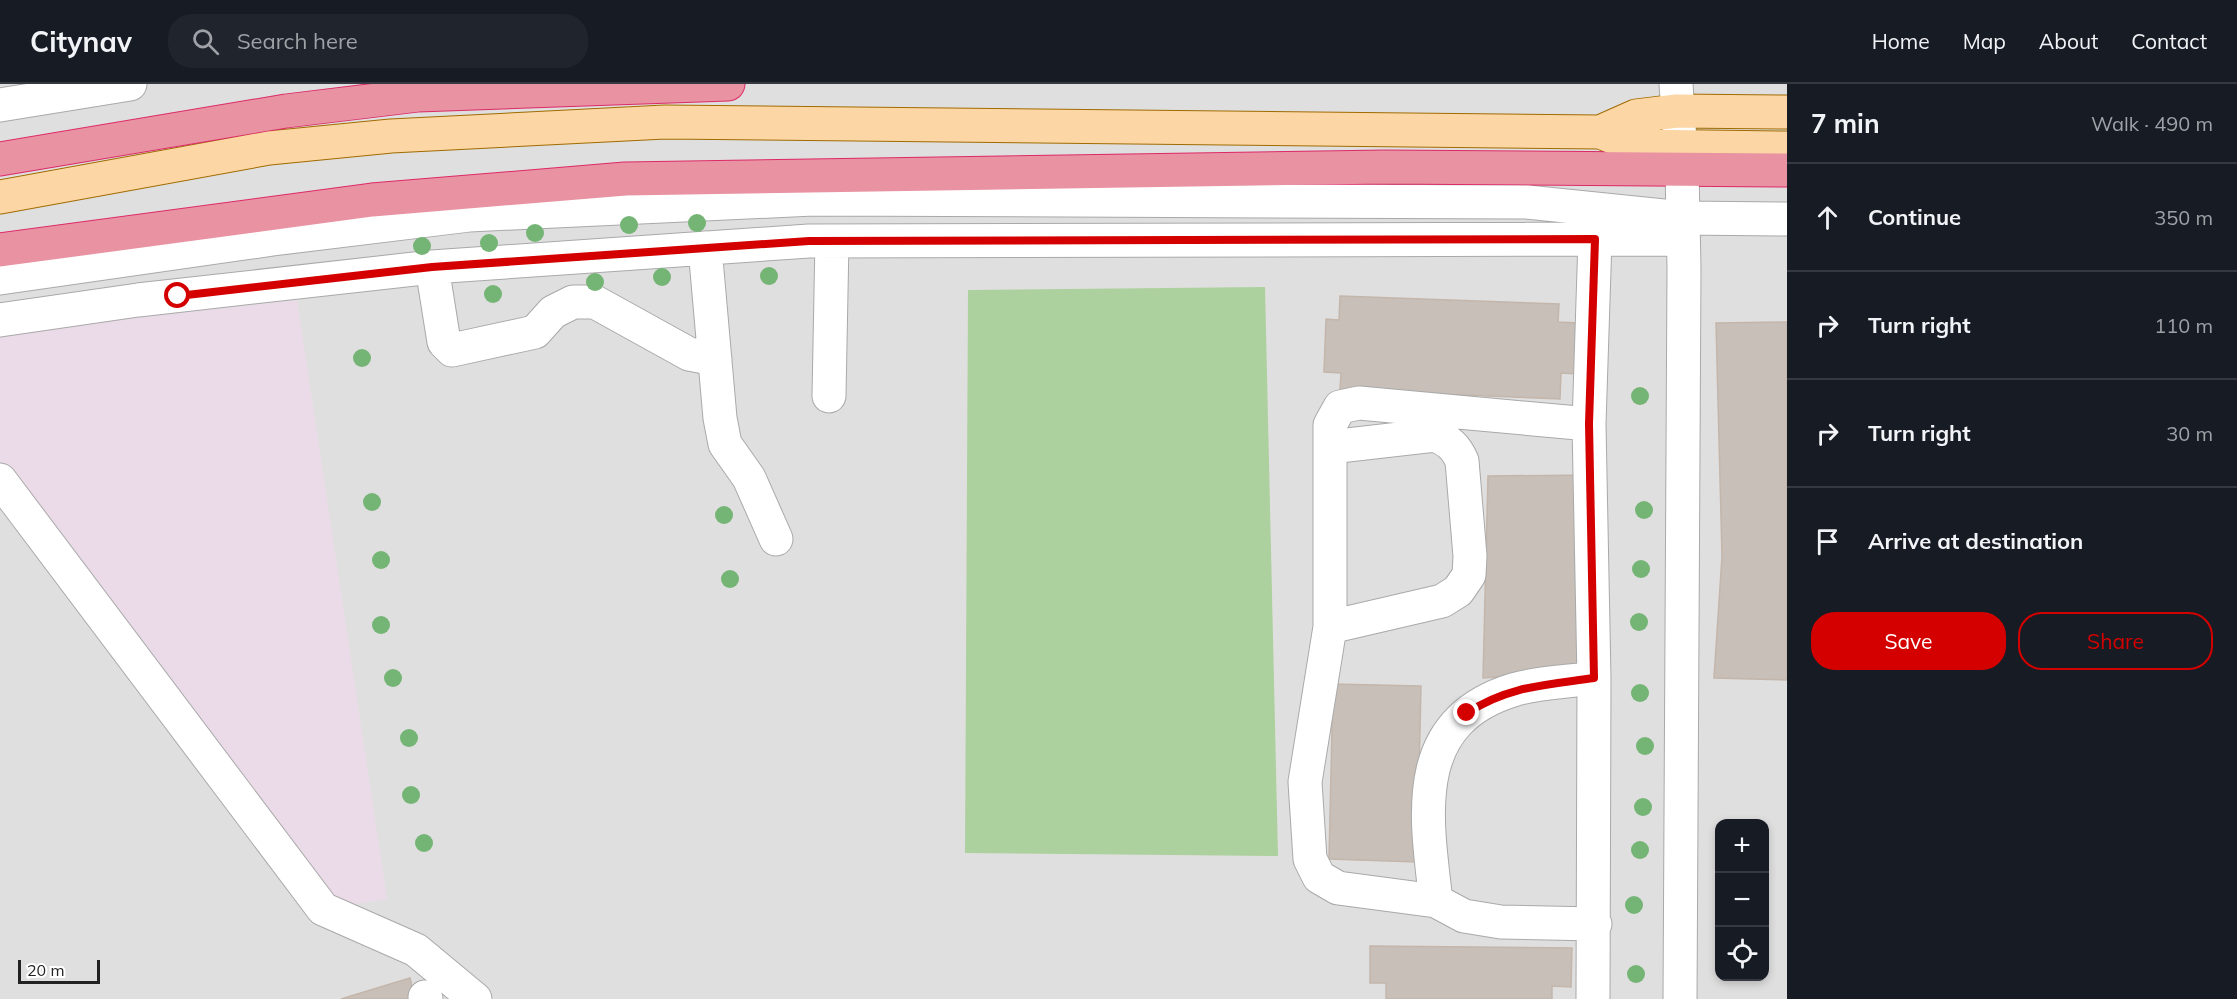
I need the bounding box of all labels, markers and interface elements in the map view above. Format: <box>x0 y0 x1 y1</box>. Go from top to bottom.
search box <box>168 14 588 68</box>
text: Citynav <box>30 24 132 59</box>
icon: search <box>189 25 222 58</box>
text: Search here <box>237 27 358 55</box>
text: Home <box>1872 28 1930 54</box>
text: Map <box>1963 28 2006 54</box>
text: About <box>2039 28 2098 54</box>
text: Contact <box>2131 28 2207 54</box>
text: 7 min <box>1811 107 1880 140</box>
text: Walk · 490 m <box>2091 111 2213 136</box>
icon: ahead <box>1811 201 1844 234</box>
text: Continue <box>1868 203 1961 231</box>
text: 350 m <box>2154 205 2213 230</box>
route start <box>164 282 190 308</box>
icon: right <box>1811 309 1844 342</box>
text: Turn right <box>1868 311 1971 339</box>
text: 110 m <box>2154 313 2213 338</box>
icon: right <box>1811 417 1844 450</box>
text: Turn right <box>1868 419 1971 447</box>
text: 30 m <box>2166 421 2213 446</box>
icon: arrive <box>1811 525 1844 558</box>
text: Arrive at destination <box>1868 527 2083 555</box>
button: Save <box>1811 612 2006 670</box>
button: Share <box>2018 612 2213 670</box>
route end <box>1453 699 1479 725</box>
map controls <box>1715 819 1769 981</box>
button: + <box>1715 819 1769 873</box>
button: − <box>1715 873 1769 927</box>
button: locate <box>1715 927 1769 981</box>
scale bar <box>18 957 100 984</box>
text: 20 m <box>27 960 64 980</box>

